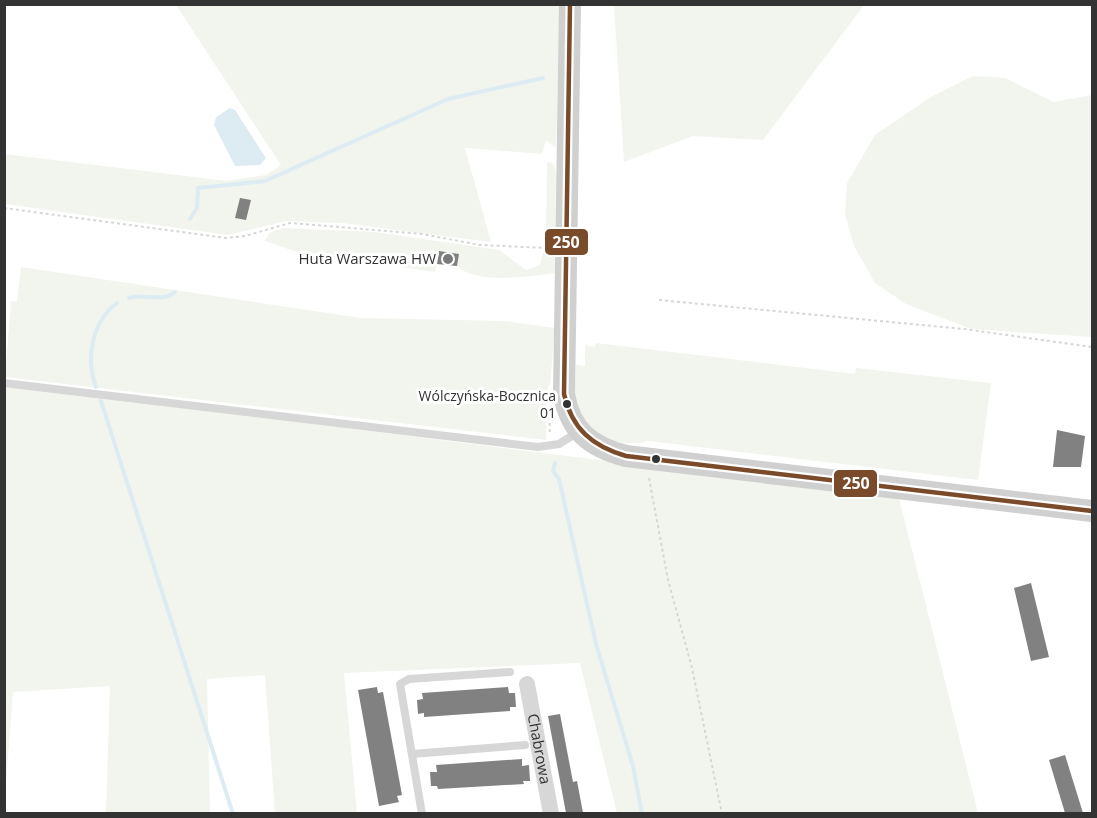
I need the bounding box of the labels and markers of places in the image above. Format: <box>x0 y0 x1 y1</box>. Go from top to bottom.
place label: Huta Warszawa HW <box>299 248 436 268</box>
marker: Huta Warszawa HW <box>441 252 455 266</box>
place label: Wólczyńska-Bocznica 01 <box>419 386 556 422</box>
marker: Wólczyńska-Bocznica 01 <box>561 398 573 410</box>
unlabelled marker <box>650 453 662 465</box>

